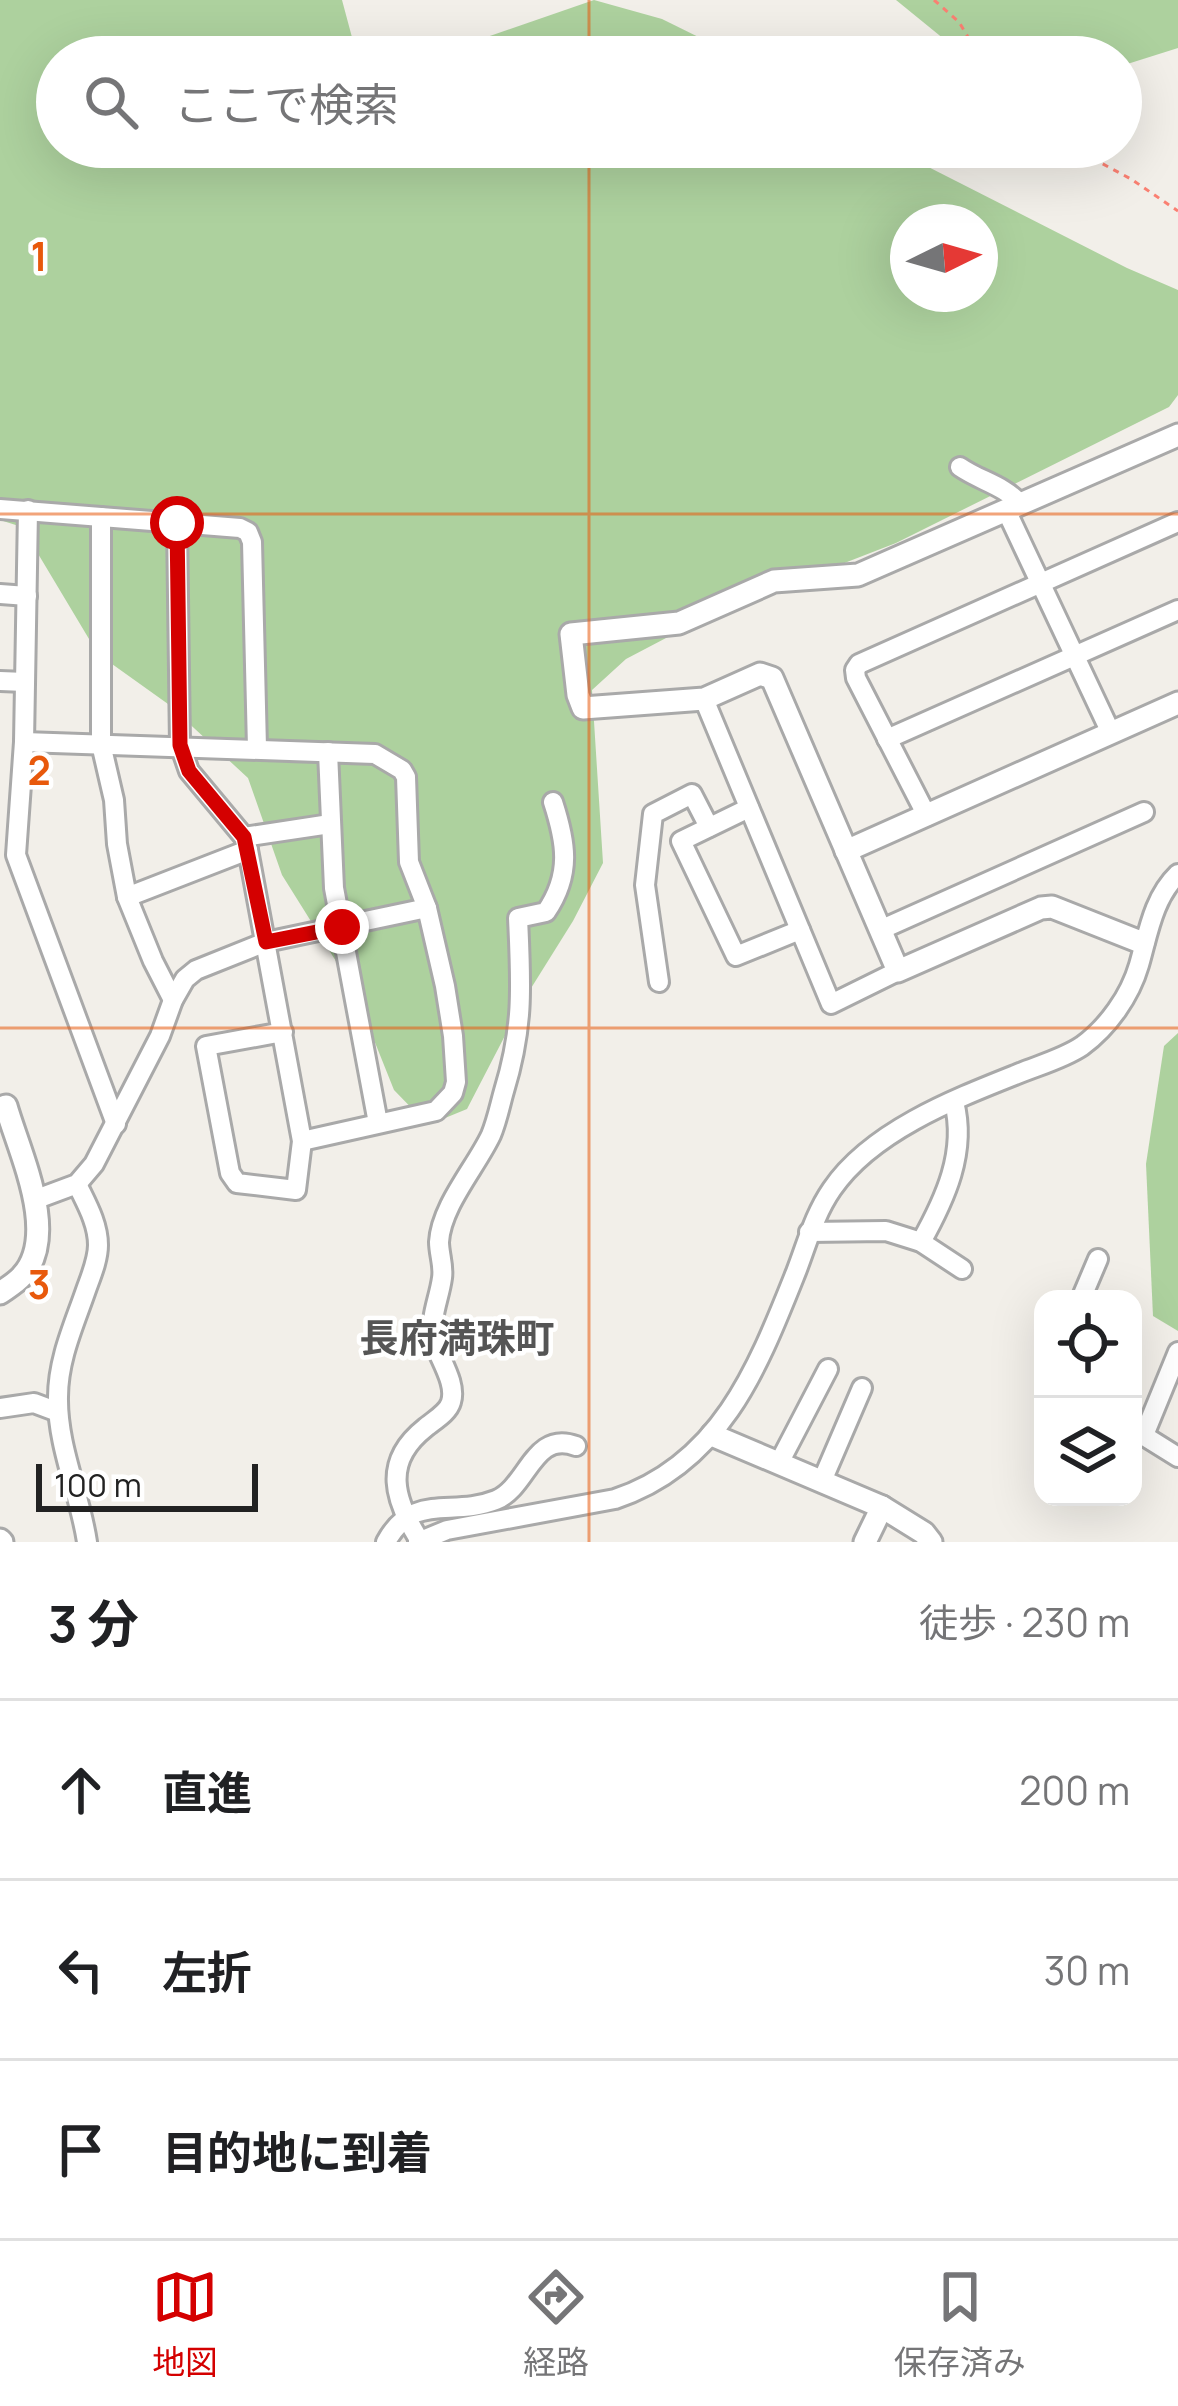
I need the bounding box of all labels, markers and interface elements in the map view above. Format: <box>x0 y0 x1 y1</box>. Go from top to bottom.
search box <box>36 36 1142 168</box>
icon: search <box>78 69 144 135</box>
text: ここで検索 <box>174 73 399 135</box>
north arrow <box>890 204 998 312</box>
text: 1 <box>30 229 48 283</box>
route start <box>150 496 204 550</box>
text: 2 <box>27 743 51 797</box>
route end <box>315 900 369 954</box>
text: 3 <box>28 1257 50 1311</box>
map controls <box>1034 1290 1142 1506</box>
button: locate <box>1034 1290 1142 1398</box>
district label: 長府満珠町 <box>359 1310 555 1364</box>
button: layers <box>1034 1398 1142 1506</box>
scale bar <box>36 1458 258 1511</box>
text: 100 m <box>54 1462 142 1507</box>
text: 3 分 <box>48 1588 139 1657</box>
text: 徒歩 · 230 m <box>919 1595 1130 1649</box>
icon: ahead <box>48 1757 114 1823</box>
text: 直進 <box>162 1761 252 1823</box>
text: 200 m <box>1019 1763 1130 1817</box>
icon: left <box>48 1937 114 2003</box>
text: 左折 <box>162 1941 252 2003</box>
text: 30 m <box>1044 1943 1130 1997</box>
icon: arrive <box>48 2117 114 2183</box>
text: 目的地に到着 <box>162 2121 432 2183</box>
tab: 地図 <box>152 2264 218 2384</box>
tab: 経路 <box>523 2264 589 2384</box>
tab: 保存済み <box>894 2264 1026 2384</box>

